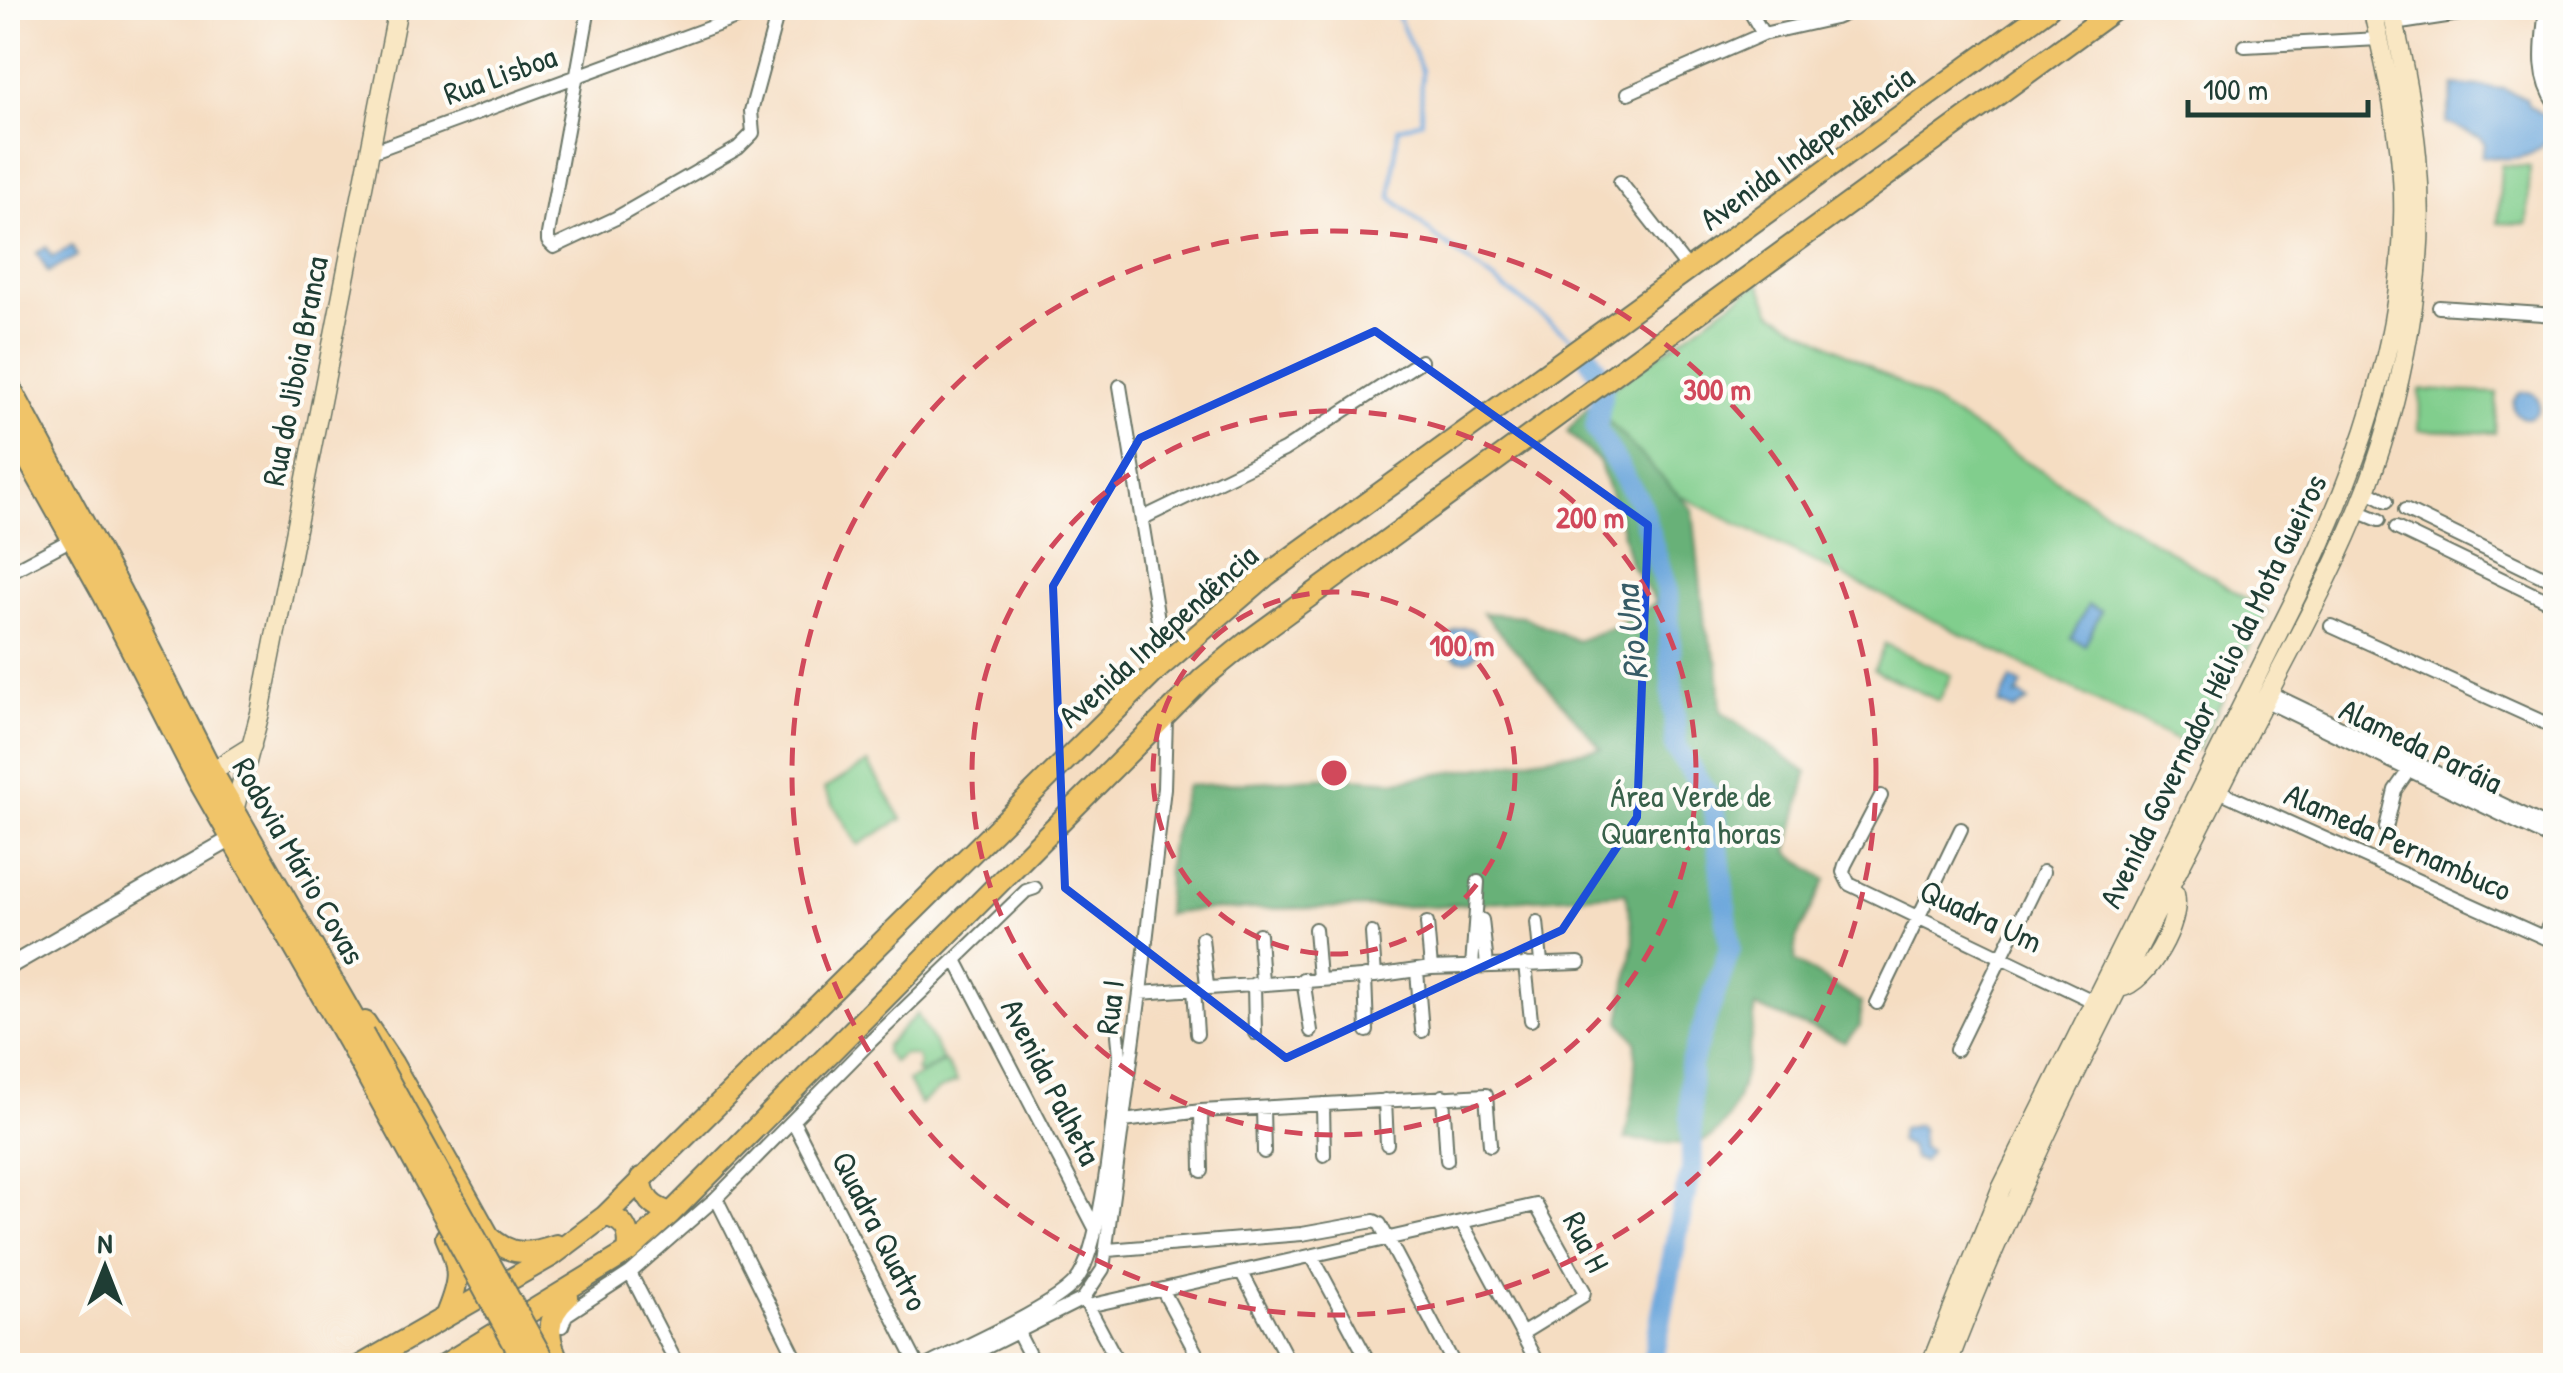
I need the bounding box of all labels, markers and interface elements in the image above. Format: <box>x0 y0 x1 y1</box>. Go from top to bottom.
street label: Rua Lisboa <box>437 34 562 115</box>
street label: Avenida Independência <box>1691 55 1923 240</box>
scale bar <box>2188 55 2368 117</box>
text: 100 m <box>2203 69 2268 109</box>
street label: Rua do Jiboia Branca <box>251 253 338 489</box>
text: 300 m <box>1683 369 1751 409</box>
street label: Avenida Governador Hélio da Mota Gueiros <box>2088 467 2337 915</box>
text: 200 m <box>1556 497 1624 537</box>
street label: Avenida Independência <box>1048 534 1267 737</box>
water label: Rio Una <box>1602 580 1659 683</box>
text: 100 m <box>1429 625 1495 665</box>
street label: Alameda Paráia <box>2333 688 2510 803</box>
street label: Rodovia Mário Covas <box>223 749 376 972</box>
centre of rings <box>1316 755 1352 791</box>
street label: Alameda Pernambuco <box>2278 772 2519 911</box>
park label: Área Verde de Quarenta horas <box>1601 774 1781 854</box>
street label: Quadra Um <box>1913 869 2049 963</box>
street label: Rua I <box>1085 977 1134 1037</box>
street label: Avenida Palheta <box>991 991 1112 1172</box>
street label: Quadra Quatro <box>822 1144 939 1318</box>
street label: Rua H <box>1553 1204 1620 1279</box>
north arrow <box>55 1218 155 1318</box>
text: N <box>98 1224 113 1262</box>

